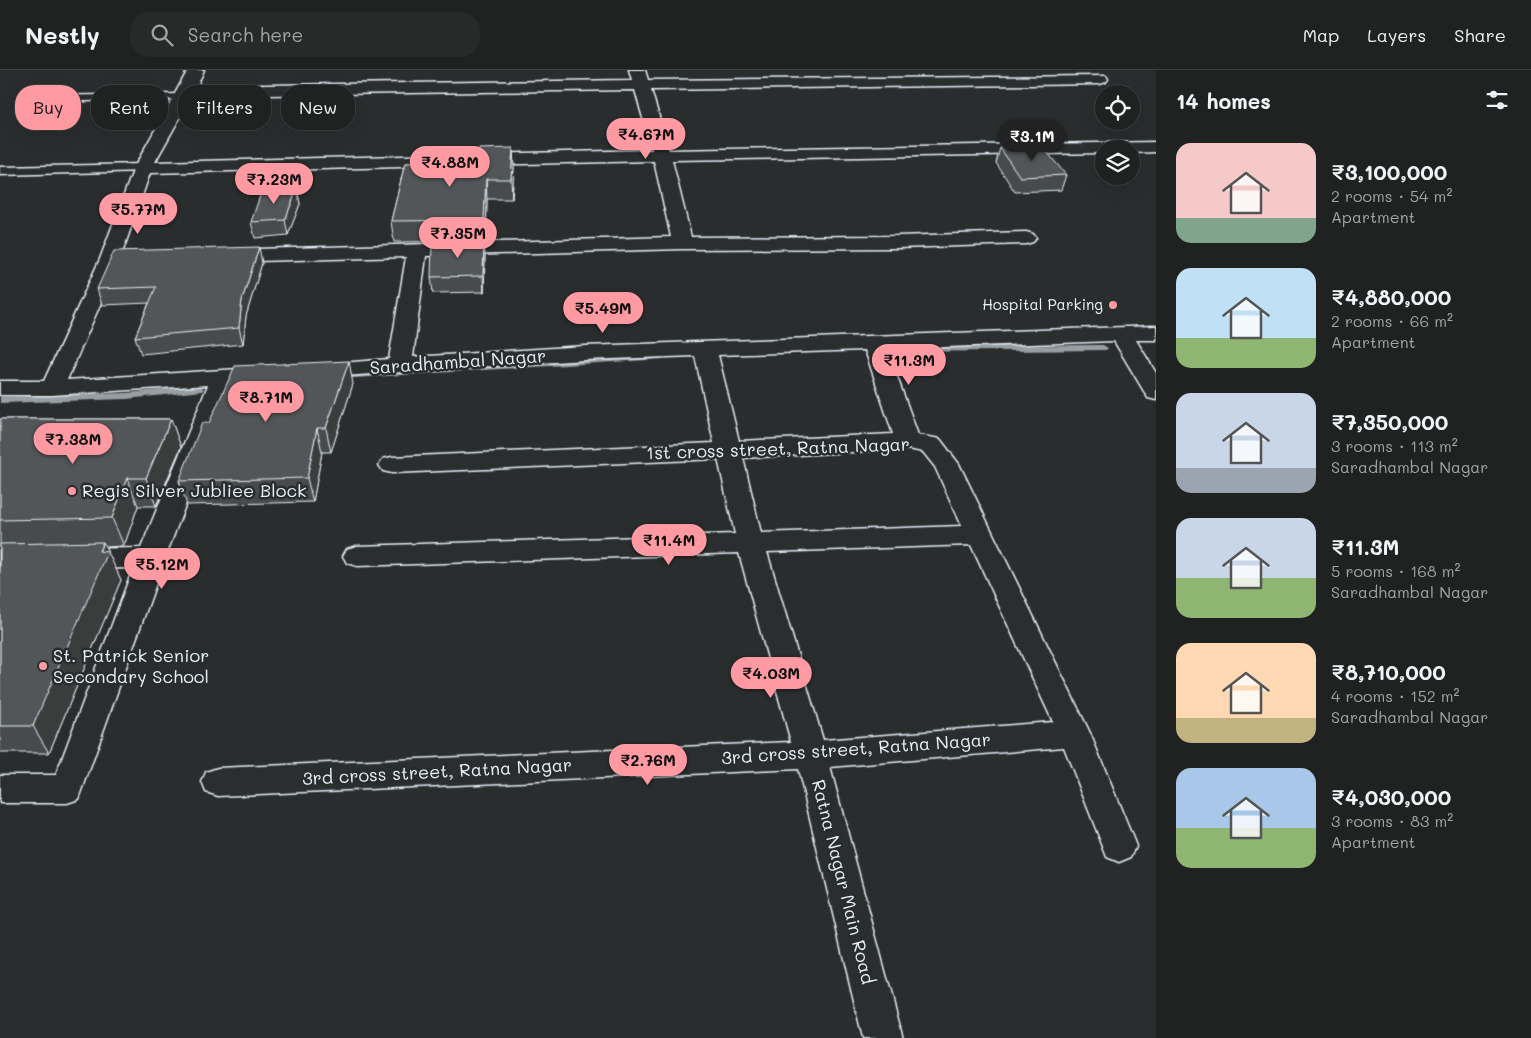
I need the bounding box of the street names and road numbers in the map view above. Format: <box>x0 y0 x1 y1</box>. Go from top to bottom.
street label: Saradhambal Nagar <box>369 343 547 379</box>
street label: 1st cross street, Ratna Nagar <box>646 431 910 465</box>
street label: 3rd cross street, Ratna Nagar <box>720 727 992 769</box>
street label: 3rd cross street, Ratna Nagar <box>301 752 572 790</box>
street label: Ratna Nagar Main Road <box>807 777 881 987</box>

